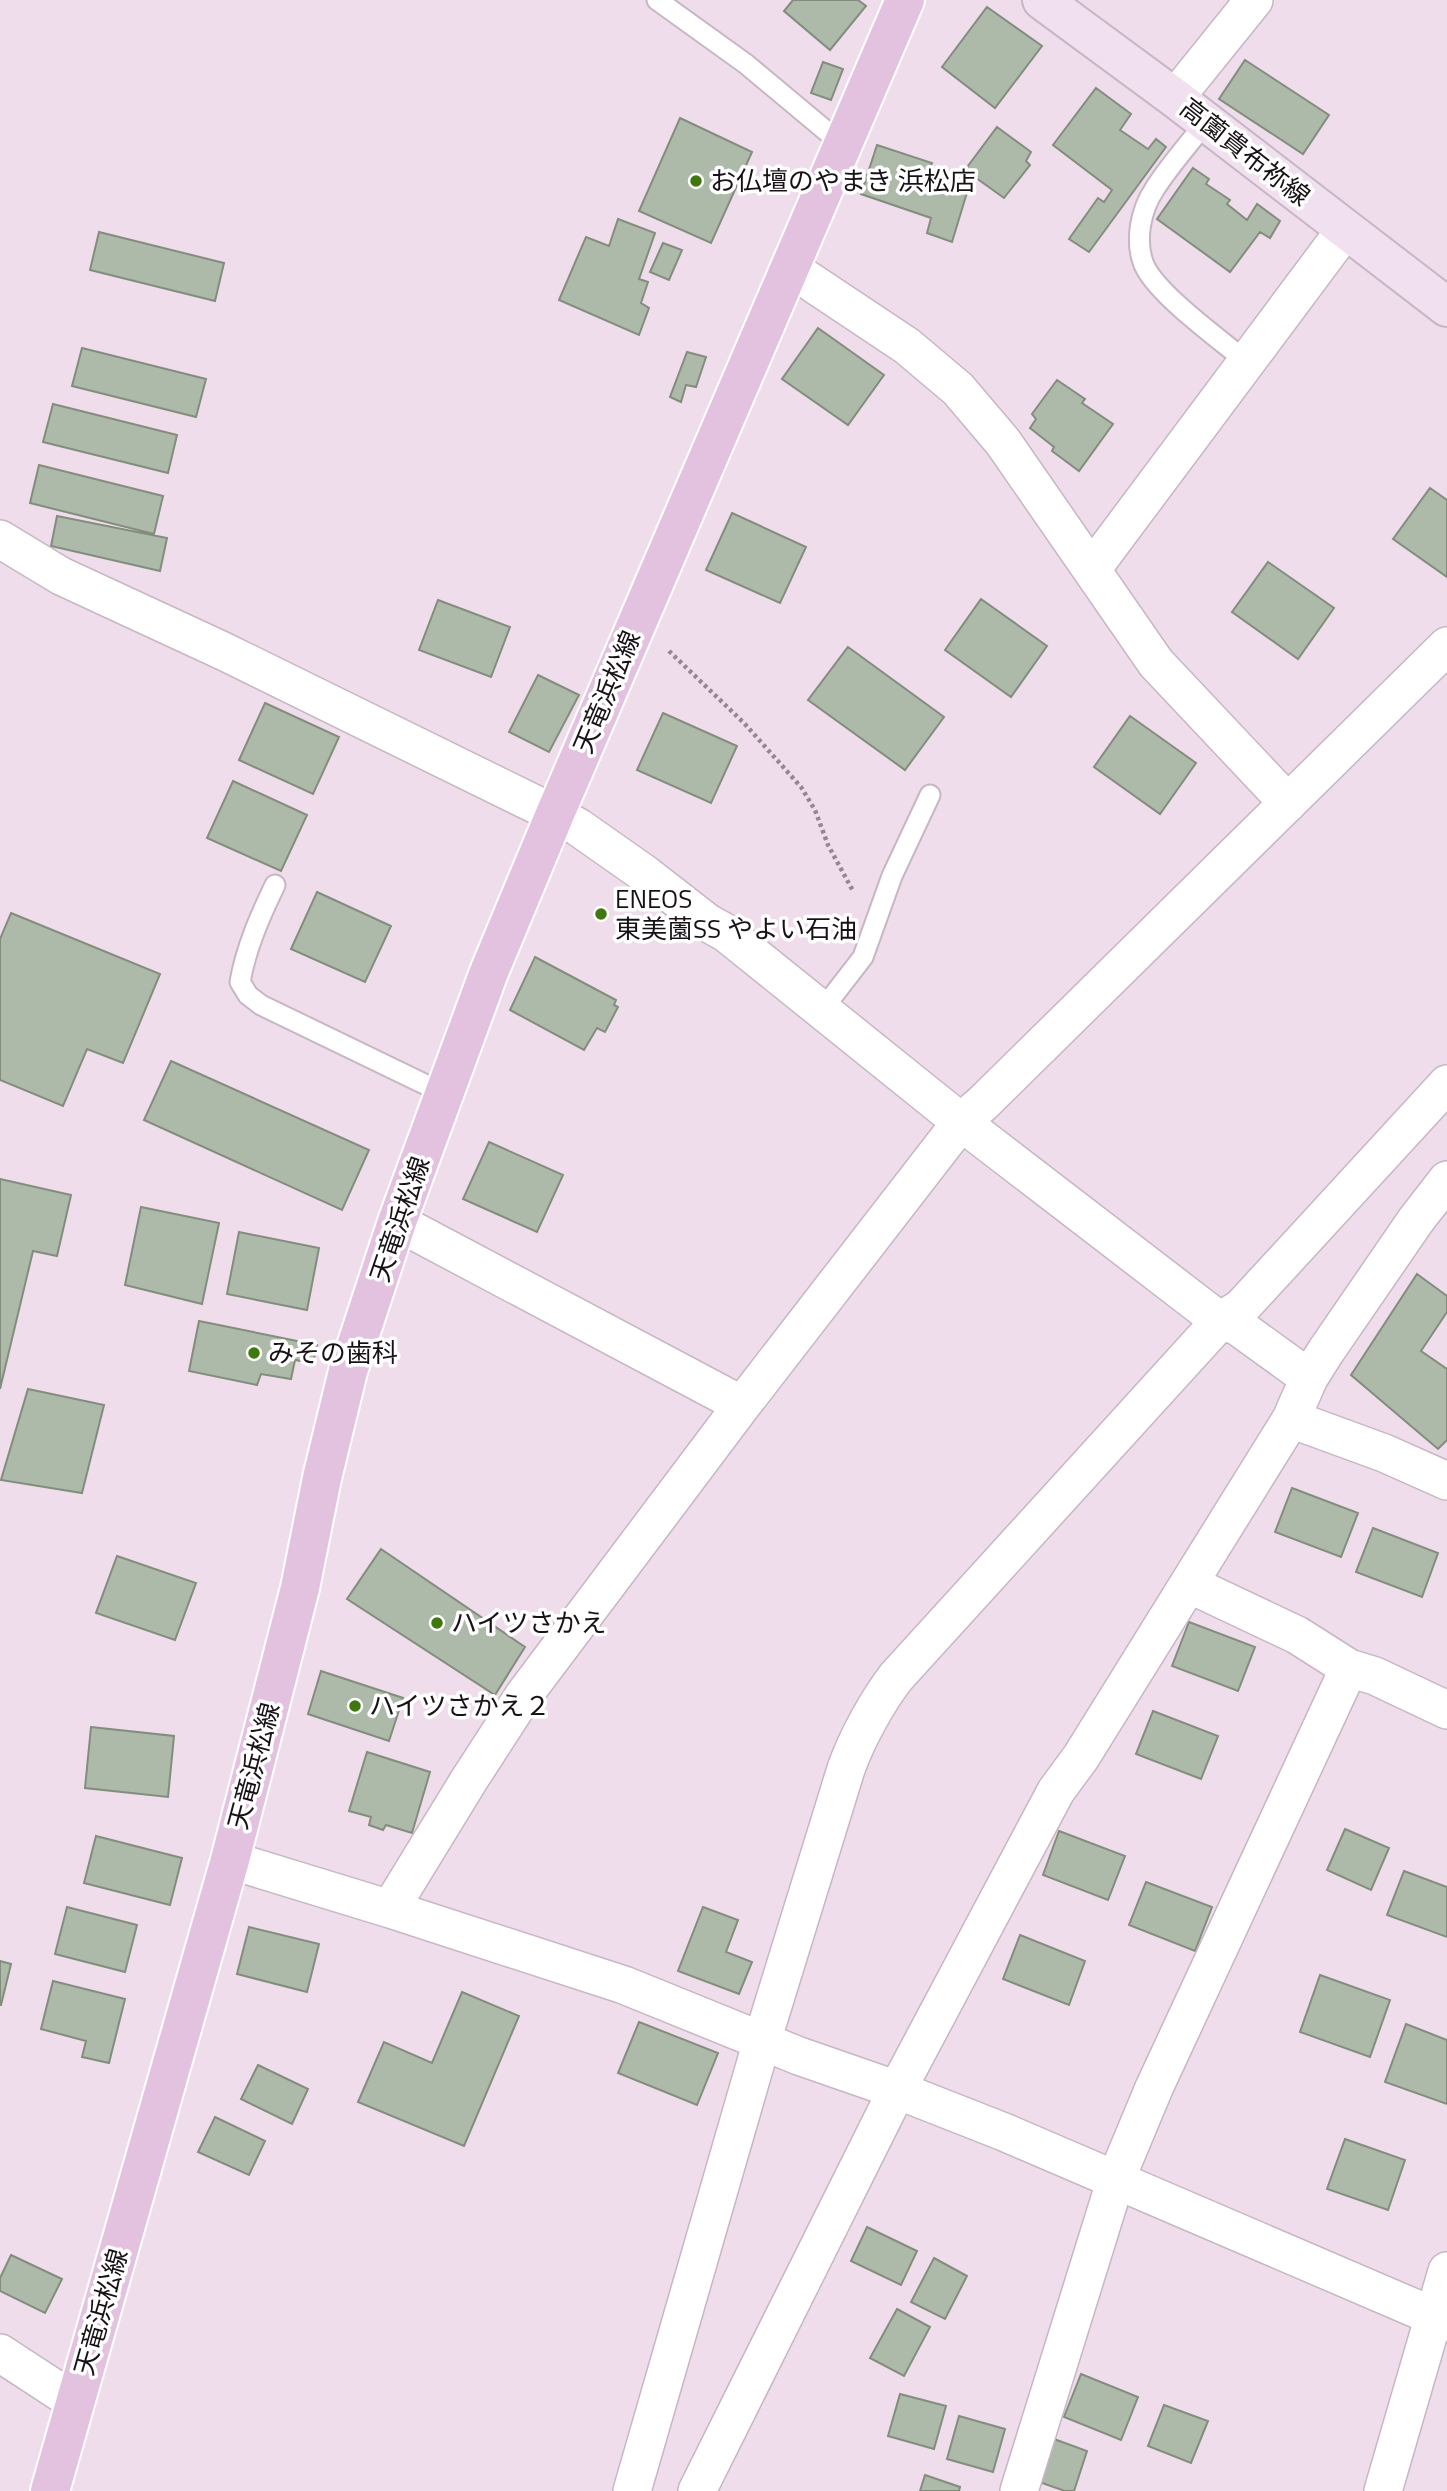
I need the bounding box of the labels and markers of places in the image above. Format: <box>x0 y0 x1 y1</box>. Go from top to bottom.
place label: お仏壇のやまき 浜松店 <box>710 161 976 200</box>
marker: お仏壇のやまき 浜松店 <box>688 173 704 189</box>
place label: ENEOS 東美薗SS やよい石油 <box>615 879 857 948</box>
marker: ENEOS 東美薗SS やよい石油 <box>593 906 609 922</box>
place label: みその歯科 <box>268 1333 398 1372</box>
marker: みその歯科 <box>246 1345 262 1361</box>
place label: ハイツさかえ <box>451 1603 606 1642</box>
marker: ハイツさかえ <box>429 1615 445 1631</box>
place label: ハイツさかえ２ <box>369 1686 550 1725</box>
marker: ハイツさかえ２ <box>347 1698 363 1714</box>

